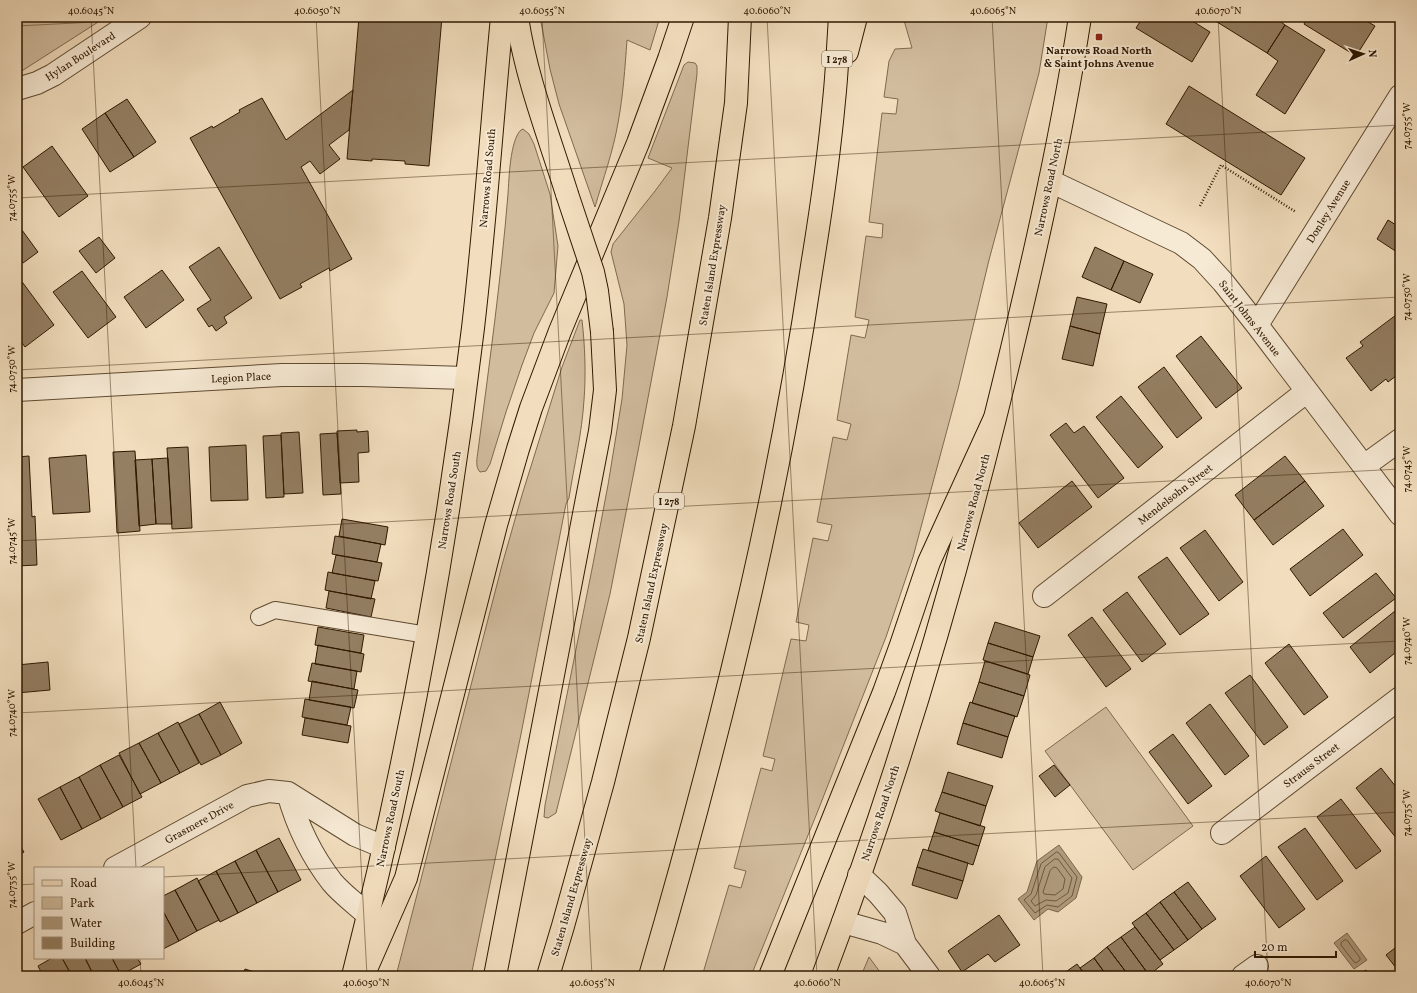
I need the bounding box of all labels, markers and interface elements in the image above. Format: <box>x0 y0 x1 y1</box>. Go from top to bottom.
text: 40.6045°N <box>68 4 115 18</box>
text: 40.6050°N <box>294 4 341 18</box>
text: 40.6055°N <box>519 4 566 18</box>
text: 40.6060°N <box>743 4 791 18</box>
text: 40.6065°N <box>970 4 1017 18</box>
text: 40.6070°N <box>1195 4 1242 18</box>
street label: Hylan Boulevard <box>43 29 119 86</box>
marker: Narrows Road North & Saint Johns Avenue <box>1094 32 1104 42</box>
north arrow <box>1343 34 1383 74</box>
place label: Narrows Road North & Saint Johns Avenue <box>1044 44 1155 72</box>
text: N <box>1364 49 1379 58</box>
road number: I 278 <box>822 51 852 67</box>
text: 74.0755°W <box>1400 103 1414 149</box>
street label: Narrows Road South <box>477 127 500 228</box>
street label: Narrows Road North <box>1032 136 1067 238</box>
text: 74.0755°W <box>5 175 19 221</box>
street label: Donley Avenue <box>1304 177 1355 247</box>
street label: Staten Island Expressway <box>696 203 730 327</box>
text: 74.0750°W <box>1400 273 1414 321</box>
street label: Saint Johns Avenue <box>1214 278 1283 360</box>
text: 74.0750°W <box>5 345 19 393</box>
street label: Legion Place <box>211 369 272 388</box>
text: 74.0745°W <box>1400 446 1414 492</box>
street label: Narrows Road South <box>435 449 466 551</box>
street label: Narrows Road North <box>954 452 995 553</box>
street label: Mendelsohn Street <box>1135 461 1217 529</box>
road number: I 278 <box>654 493 684 509</box>
text: 74.0745°W <box>5 518 19 564</box>
street label: Staten Island Expressway <box>632 522 673 645</box>
text: 74.0740°W <box>1400 617 1414 665</box>
text: 74.0740°W <box>5 689 19 737</box>
street label: Strauss Street <box>1281 740 1343 792</box>
street label: Narrows Road North <box>859 763 904 863</box>
street label: Narrows Road South <box>374 768 409 869</box>
text: 74.0735°W <box>1400 790 1414 836</box>
street label: Grasmere Drive <box>163 798 237 848</box>
street label: Staten Island Expressway <box>548 836 597 958</box>
text: 74.0735°W <box>5 862 19 908</box>
legend <box>34 867 164 959</box>
text: Road <box>70 876 97 892</box>
text: Park <box>70 896 95 912</box>
text: Water <box>70 916 102 932</box>
scale bar <box>1255 933 1336 959</box>
text: Building <box>70 936 115 952</box>
text: 20 m <box>1261 940 1288 956</box>
text: 40.6045°N <box>118 976 165 990</box>
text: 40.6050°N <box>343 976 390 990</box>
text: 40.6055°N <box>569 976 616 990</box>
text: 40.6060°N <box>793 976 841 990</box>
text: 40.6065°N <box>1019 976 1066 990</box>
text: 40.6070°N <box>1245 976 1292 990</box>

